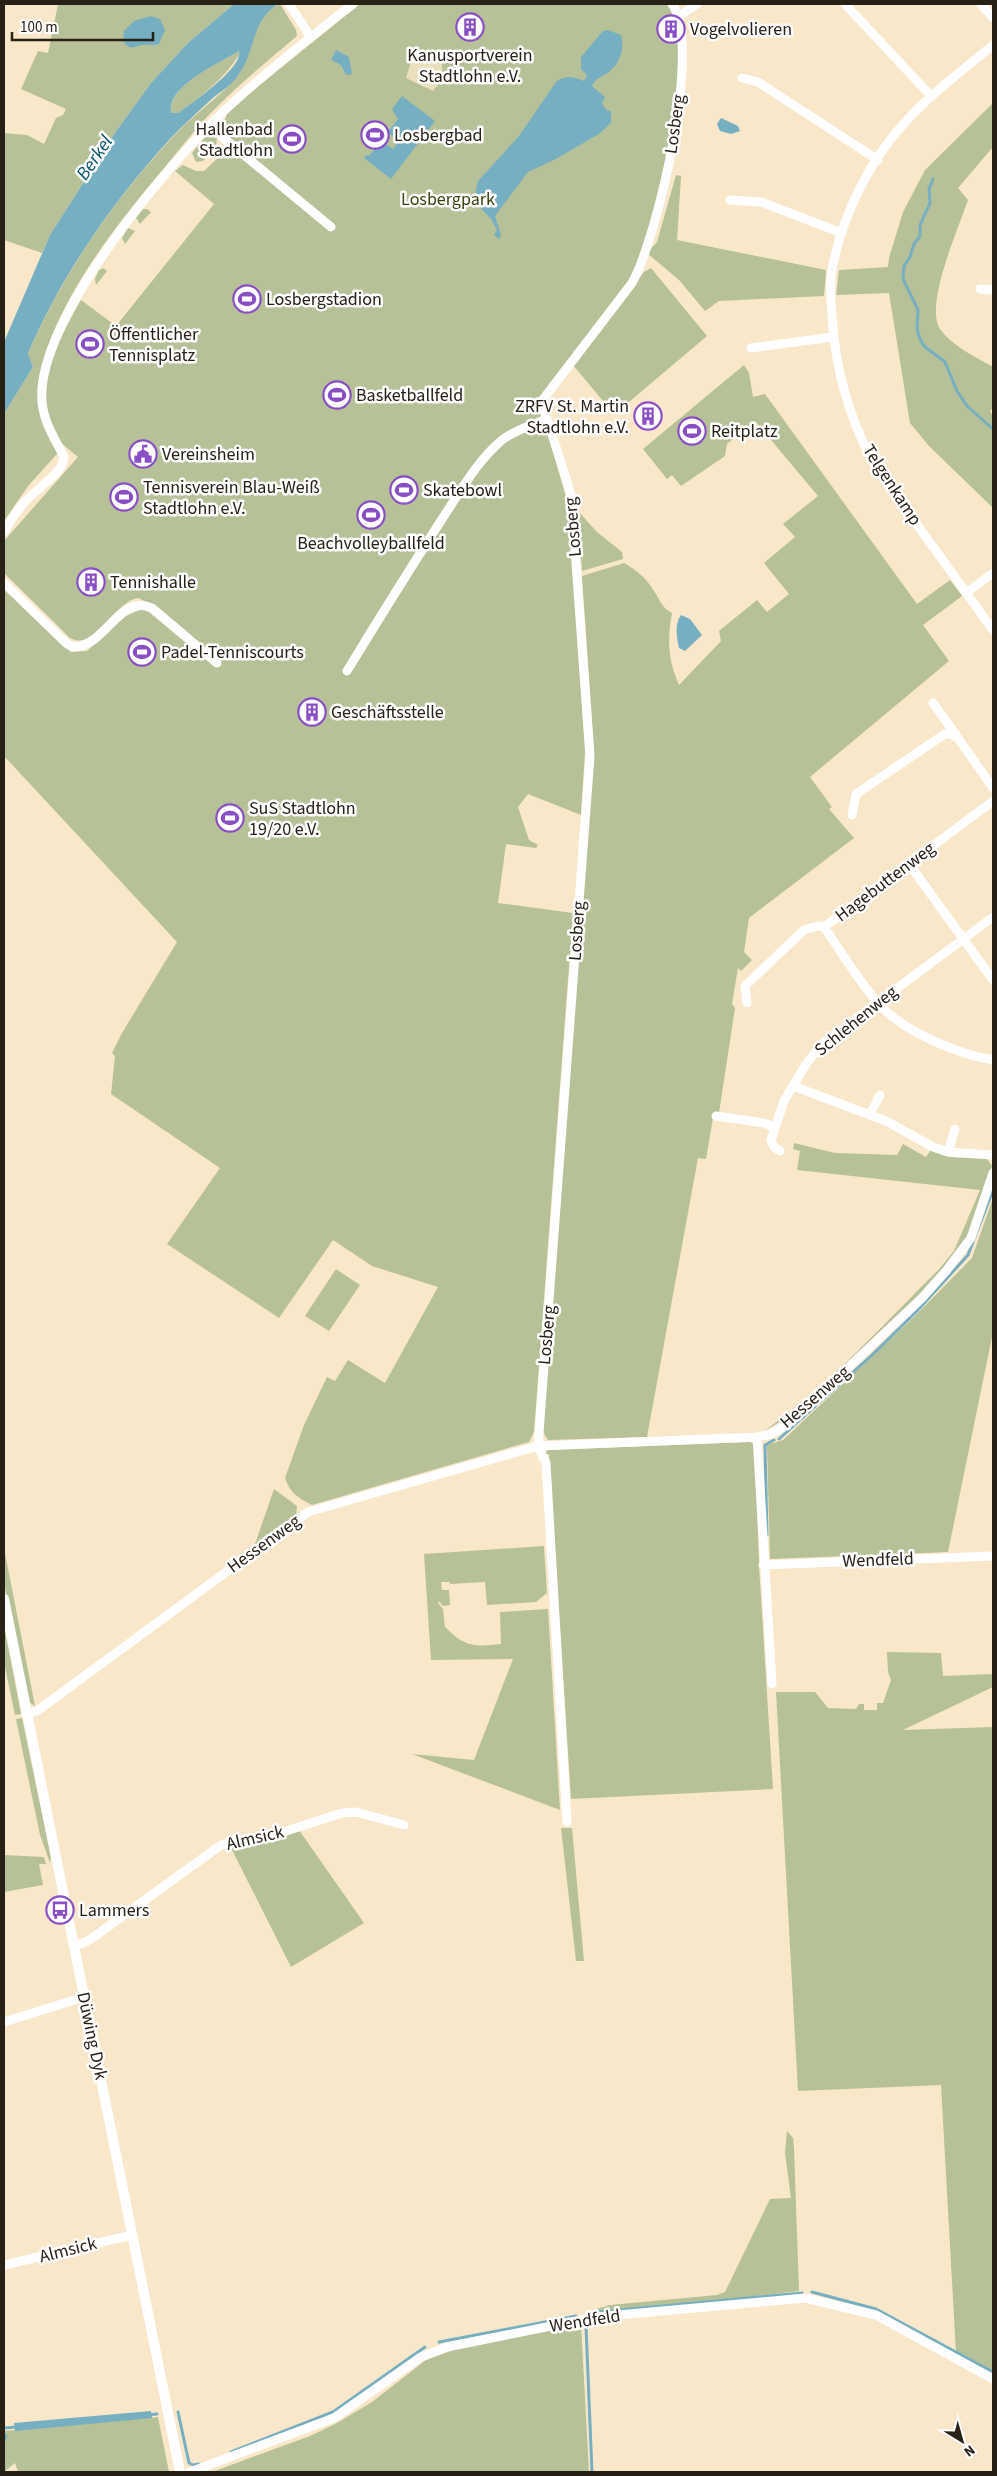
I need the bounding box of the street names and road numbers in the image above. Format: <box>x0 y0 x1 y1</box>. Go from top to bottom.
street label: Losberg <box>658 93 692 155</box>
street label: Telgenkamp <box>856 439 928 531</box>
street label: Losberg <box>558 496 588 558</box>
street label: Hagebuttenweg <box>830 836 940 928</box>
street label: Losberg <box>562 900 592 962</box>
street label: Schlehenweg <box>809 980 903 1062</box>
street label: Losberg <box>532 1304 562 1366</box>
street label: Hessenweg <box>775 1360 855 1434</box>
street label: Hessenweg <box>222 1509 306 1579</box>
street label: Wendfeld <box>842 1546 914 1574</box>
street label: Almsick <box>224 1819 286 1857</box>
street label: Düwing Dyk <box>71 1990 114 2082</box>
street label: Almsick <box>37 2231 99 2269</box>
street label: Wendfeld <box>548 2303 622 2339</box>

